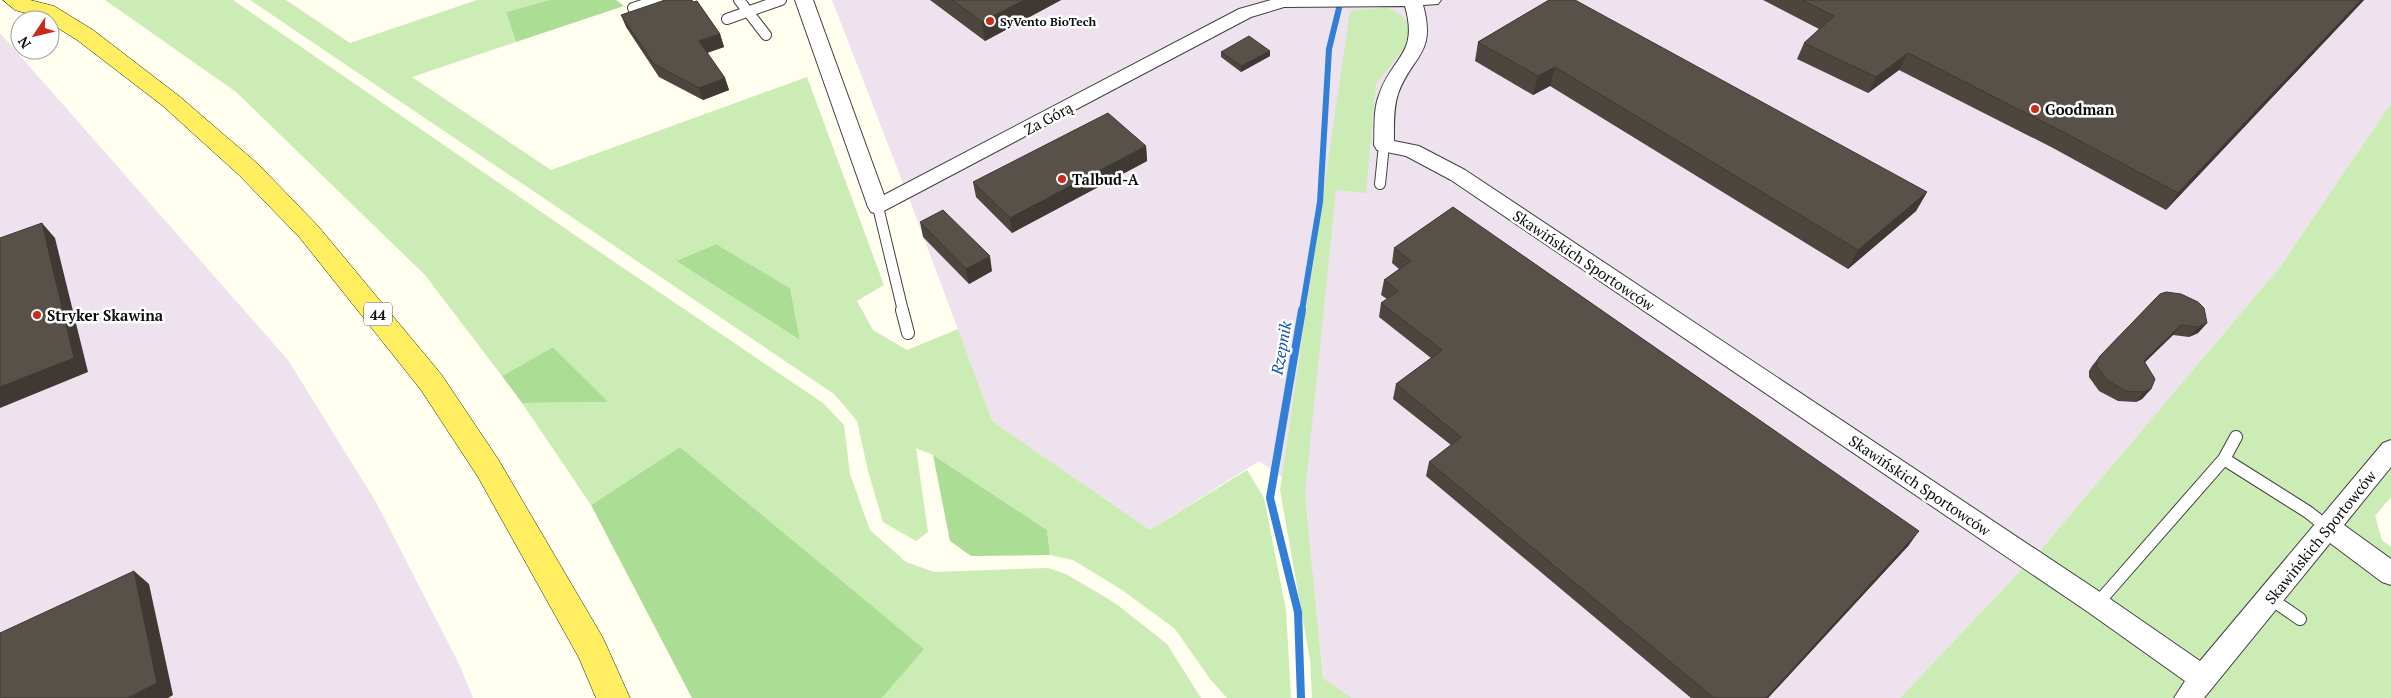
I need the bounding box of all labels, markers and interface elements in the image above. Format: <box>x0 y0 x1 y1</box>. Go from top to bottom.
north arrow <box>10 10 60 60</box>
place label: SyVento BioTech <box>1000 14 1096 29</box>
marker: SyVento BioTech <box>984 15 996 27</box>
text: N <box>13 33 35 53</box>
street label: Za Górą <box>1020 97 1076 139</box>
place label: Goodman <box>2045 99 2115 119</box>
marker: Goodman <box>2029 103 2041 115</box>
place label: Talbud-A <box>1072 169 1139 189</box>
marker: Talbud-A <box>1056 173 1068 185</box>
street label: Skawińskich Sportowców <box>1509 205 1660 315</box>
road number: 44 <box>364 302 392 326</box>
place label: Stryker Skawina <box>47 305 164 325</box>
marker: Stryker Skawina <box>31 309 43 321</box>
water label: Rzepnik <box>1265 319 1297 377</box>
street label: Skawińskich Sportowców <box>1845 430 1996 540</box>
street label: Skawińskich Sportowców <box>2260 465 2381 608</box>

